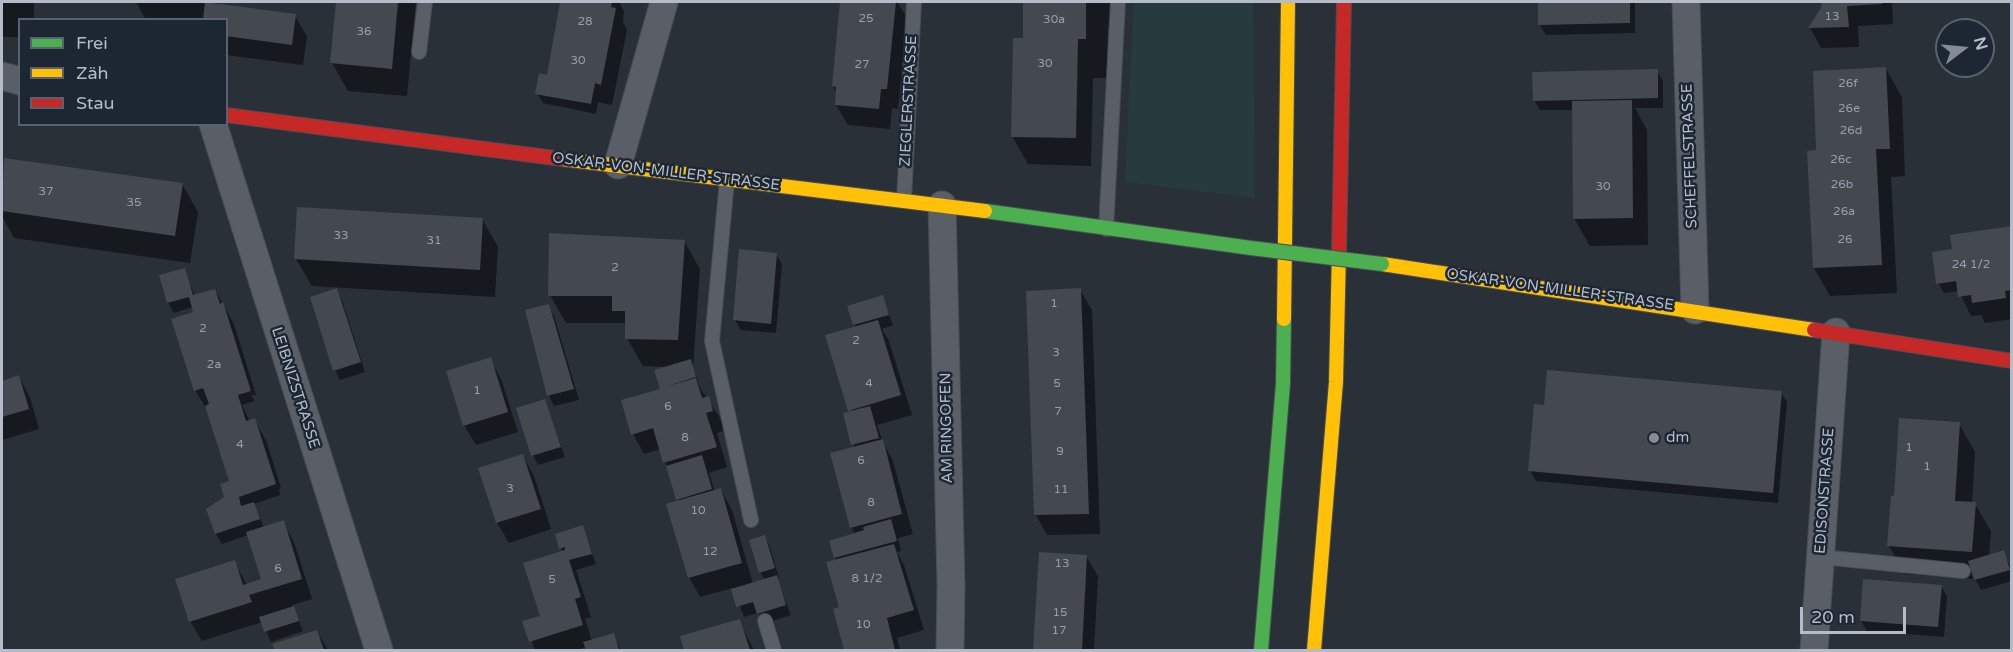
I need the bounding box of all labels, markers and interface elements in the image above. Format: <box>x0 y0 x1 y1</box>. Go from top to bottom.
house number: 13 <box>1824 10 1840 24</box>
house number: 25 <box>858 12 874 26</box>
house number: 30a <box>1043 13 1065 27</box>
house number: 28 <box>577 15 593 29</box>
legend <box>18 18 228 126</box>
north arrow <box>1935 18 1995 78</box>
house number: 36 <box>356 25 372 39</box>
text: Frei <box>76 32 108 54</box>
street label: ZIEGLERSTRASSE <box>897 35 921 167</box>
text: N <box>1969 35 1992 53</box>
house number: 30 <box>570 54 586 68</box>
house number: 30 <box>1037 57 1053 71</box>
house number: 27 <box>854 58 870 72</box>
text: Zäh <box>76 62 109 84</box>
house number: 26f <box>1838 77 1858 91</box>
street label: SCHEFFELSTRASSE <box>1678 83 1702 229</box>
text: Stau <box>76 92 115 114</box>
house number: 26e <box>1838 102 1860 116</box>
house number: 26d <box>1840 124 1862 138</box>
street label: OSKAR-VON-MILLER-STRASSE <box>551 149 781 195</box>
house number: 26c <box>1830 153 1852 167</box>
house number: 26b <box>1831 178 1853 192</box>
house number: 30 <box>1595 180 1611 194</box>
house number: 37 <box>38 185 54 199</box>
house number: 35 <box>126 196 142 210</box>
house number: 26a <box>1833 205 1855 219</box>
house number: 33 <box>333 229 349 243</box>
house number: 26 <box>1837 233 1853 247</box>
house number: 31 <box>426 234 442 248</box>
house number: 24 1/2 <box>1952 258 1990 272</box>
house number: 2 <box>611 261 619 275</box>
street label: OSKAR-VON-MILLER-STRASSE <box>1445 265 1675 315</box>
house number: 1 <box>1050 297 1058 311</box>
house number: 2 <box>199 322 207 336</box>
street label: LEIBNIZSTRASSE <box>267 325 323 451</box>
house number: 2 <box>852 334 860 348</box>
house number: 3 <box>1052 346 1060 360</box>
house number: 2a <box>207 358 221 372</box>
street label: AM RINGOFEN <box>937 372 957 484</box>
house number: 4 <box>865 377 873 391</box>
house number: 5 <box>1053 377 1061 391</box>
house number: 1 <box>473 384 481 398</box>
house number: 6 <box>664 400 672 414</box>
house number: 7 <box>1054 405 1062 419</box>
street label: EDISONSTRASSE <box>1812 427 1838 555</box>
place label: dm <box>1666 429 1689 447</box>
house number: 8 <box>681 431 689 445</box>
marker: dm <box>1647 431 1661 445</box>
house number: 4 <box>236 438 244 452</box>
house number: 1 <box>1905 441 1913 455</box>
house number: 9 <box>1056 445 1064 459</box>
house number: 6 <box>857 454 865 468</box>
house number: 1 <box>1923 460 1931 474</box>
house number: 3 <box>506 482 514 496</box>
house number: 11 <box>1053 483 1069 497</box>
house number: 8 <box>867 496 875 510</box>
house number: 10 <box>690 504 706 518</box>
house number: 12 <box>702 545 718 559</box>
house number: 13 <box>1054 557 1070 571</box>
house number: 6 <box>274 562 282 576</box>
house number: 8 1/2 <box>851 572 883 586</box>
house number: 5 <box>548 573 556 587</box>
scale bar <box>1803 595 1910 633</box>
house number: 15 <box>1052 606 1068 620</box>
text: 20 m <box>1811 606 1855 628</box>
house number: 10 <box>855 618 871 632</box>
house number: 17 <box>1051 624 1067 638</box>

